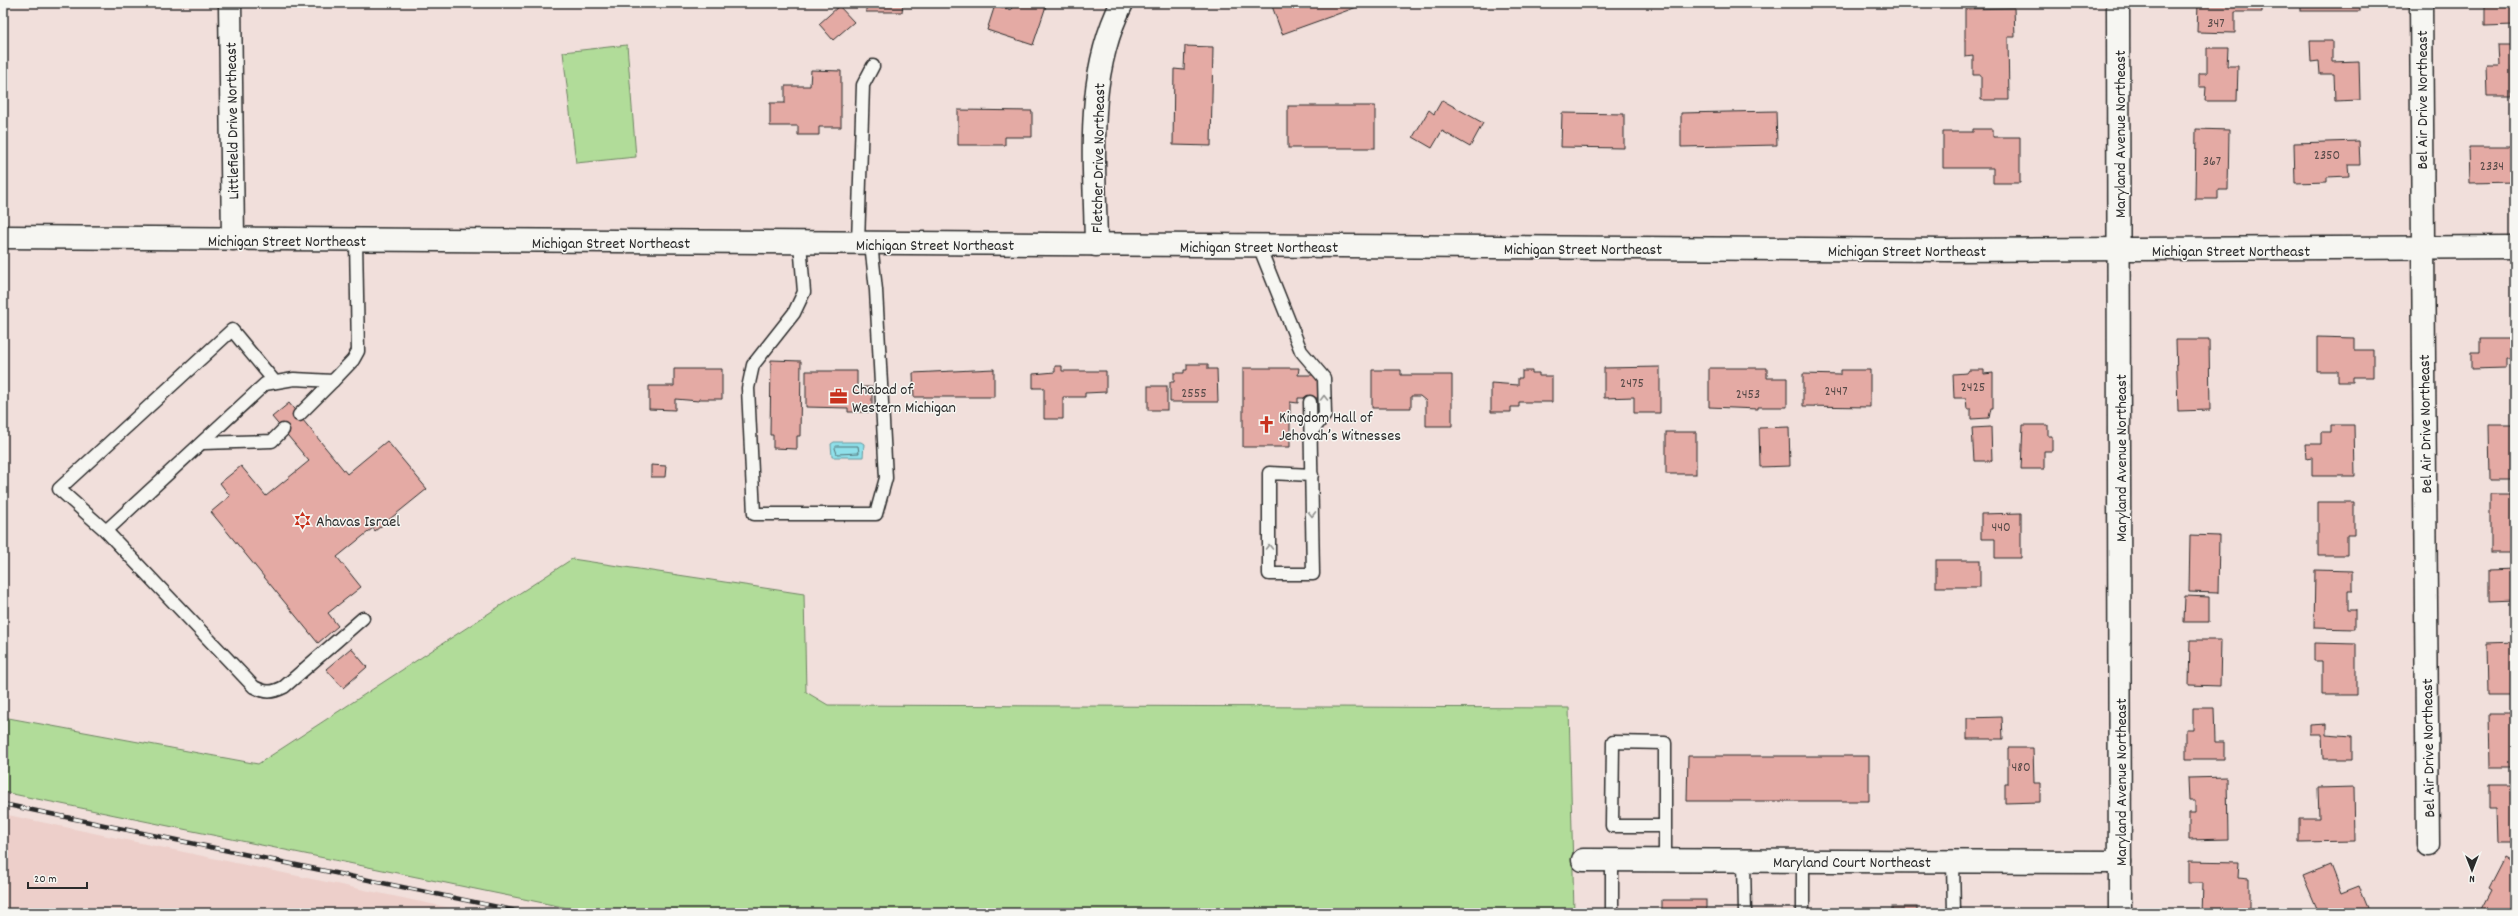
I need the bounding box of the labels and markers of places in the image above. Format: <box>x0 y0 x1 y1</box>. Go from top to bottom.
place label: Chabad of Western Michigan <box>852 379 956 420</box>
office icon: Chabad of Western Michigan <box>829 387 849 407</box>
place label: Kingdom Hall of Jehovah’s Witnesses <box>1279 407 1401 448</box>
church icon: Kingdom Hall of Jehovah’s Witnesses <box>1256 415 1276 435</box>
synagogue icon: Ahavas Israel <box>293 510 313 530</box>
place label: Ahavas Israel <box>316 511 400 534</box>

